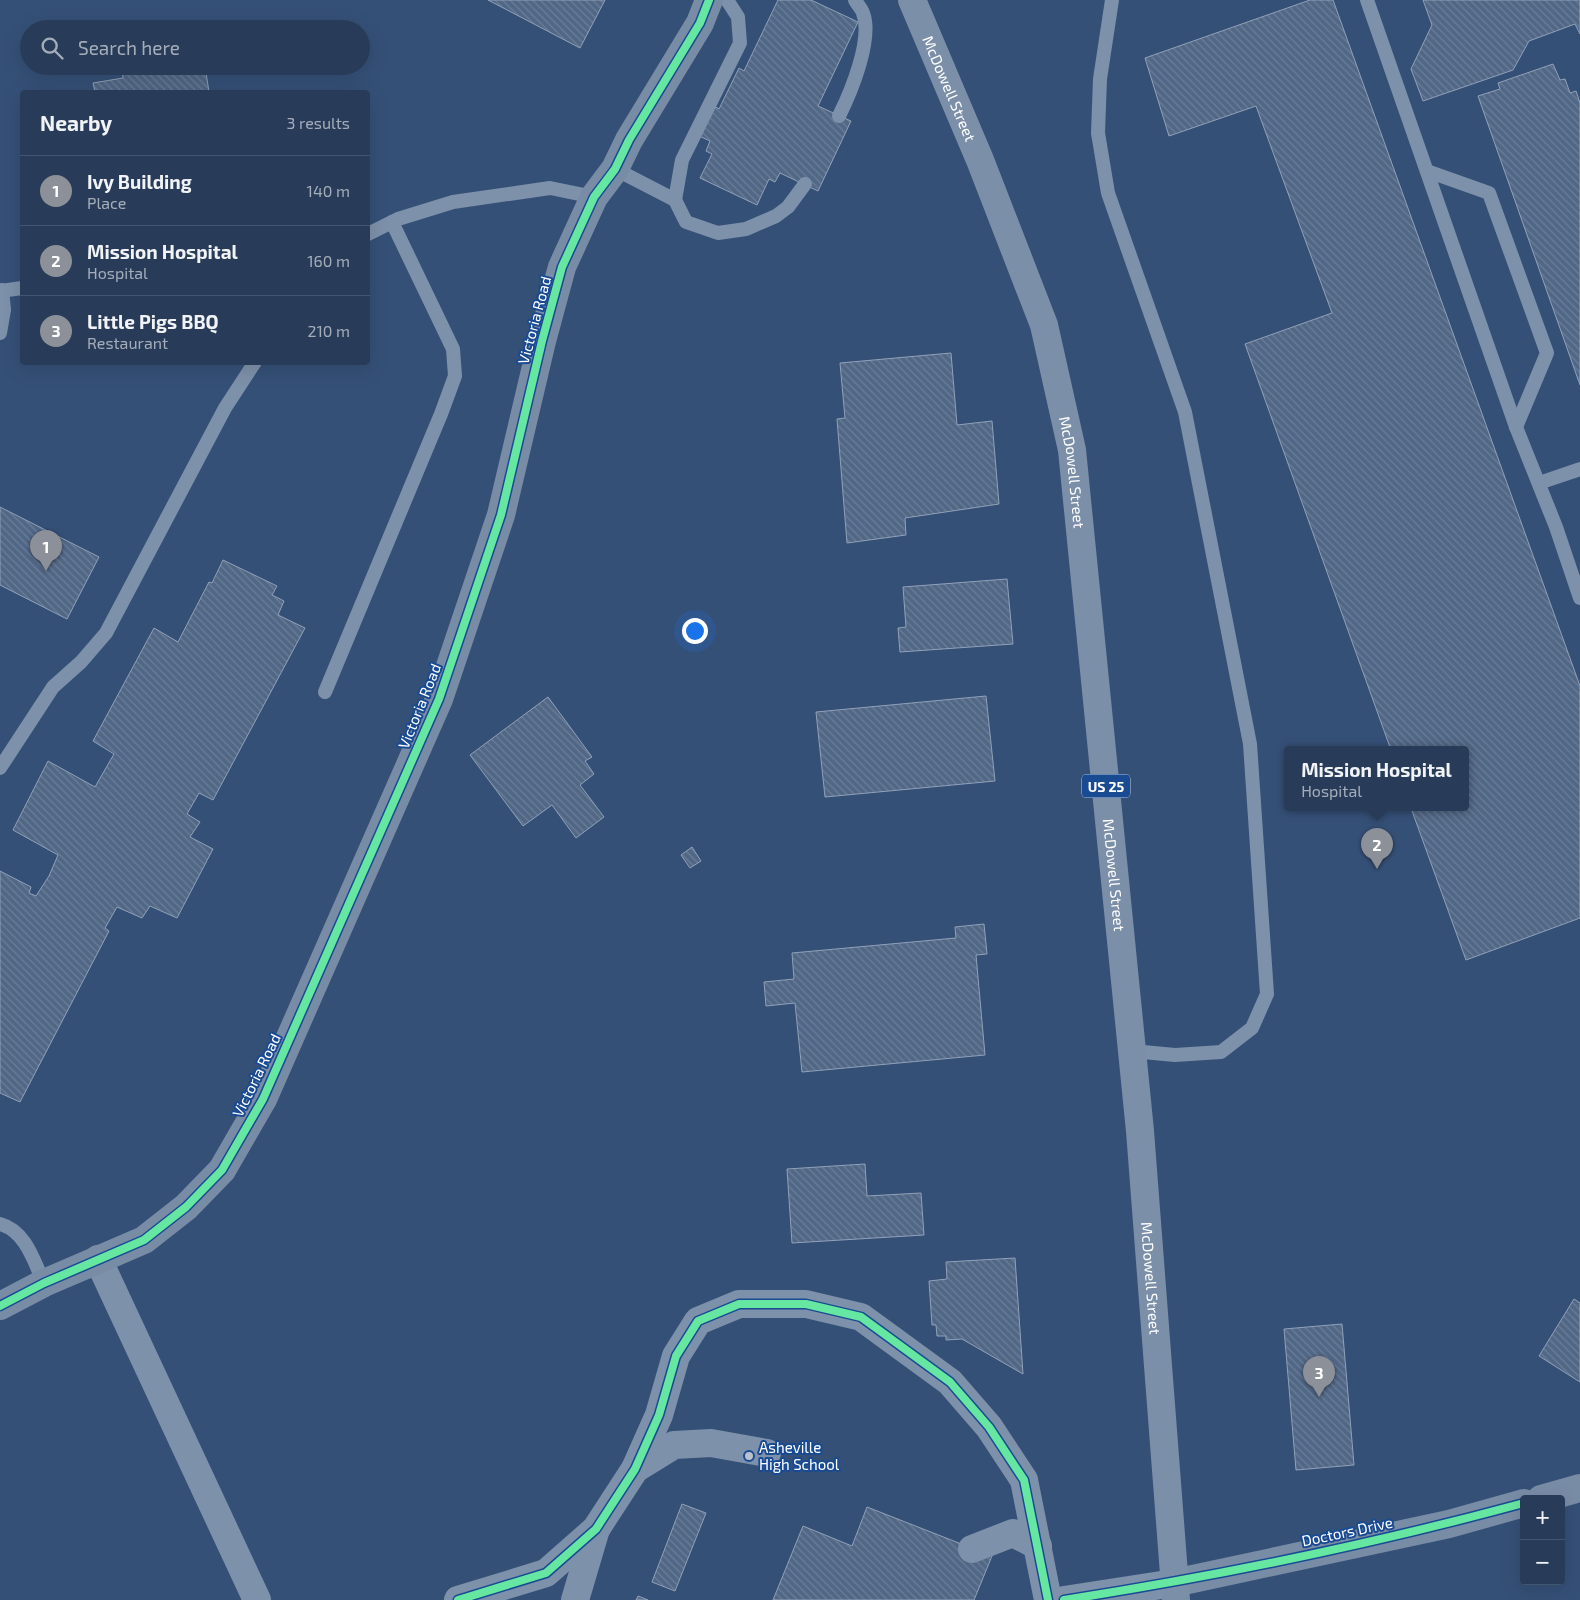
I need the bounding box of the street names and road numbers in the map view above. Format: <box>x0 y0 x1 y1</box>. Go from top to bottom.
street label: McDowell Street <box>919 33 980 144</box>
street label: Victoria Road <box>514 274 554 366</box>
street label: McDowell Street <box>1056 414 1089 529</box>
street label: Victoria Road <box>394 661 444 751</box>
road number: US 25 <box>1082 774 1130 798</box>
street label: McDowell Street <box>1100 818 1129 932</box>
street label: Victoria Road <box>228 1030 284 1120</box>
street label: McDowell Street <box>1138 1221 1165 1336</box>
street label: Doctors Drive <box>1300 1513 1394 1549</box>

